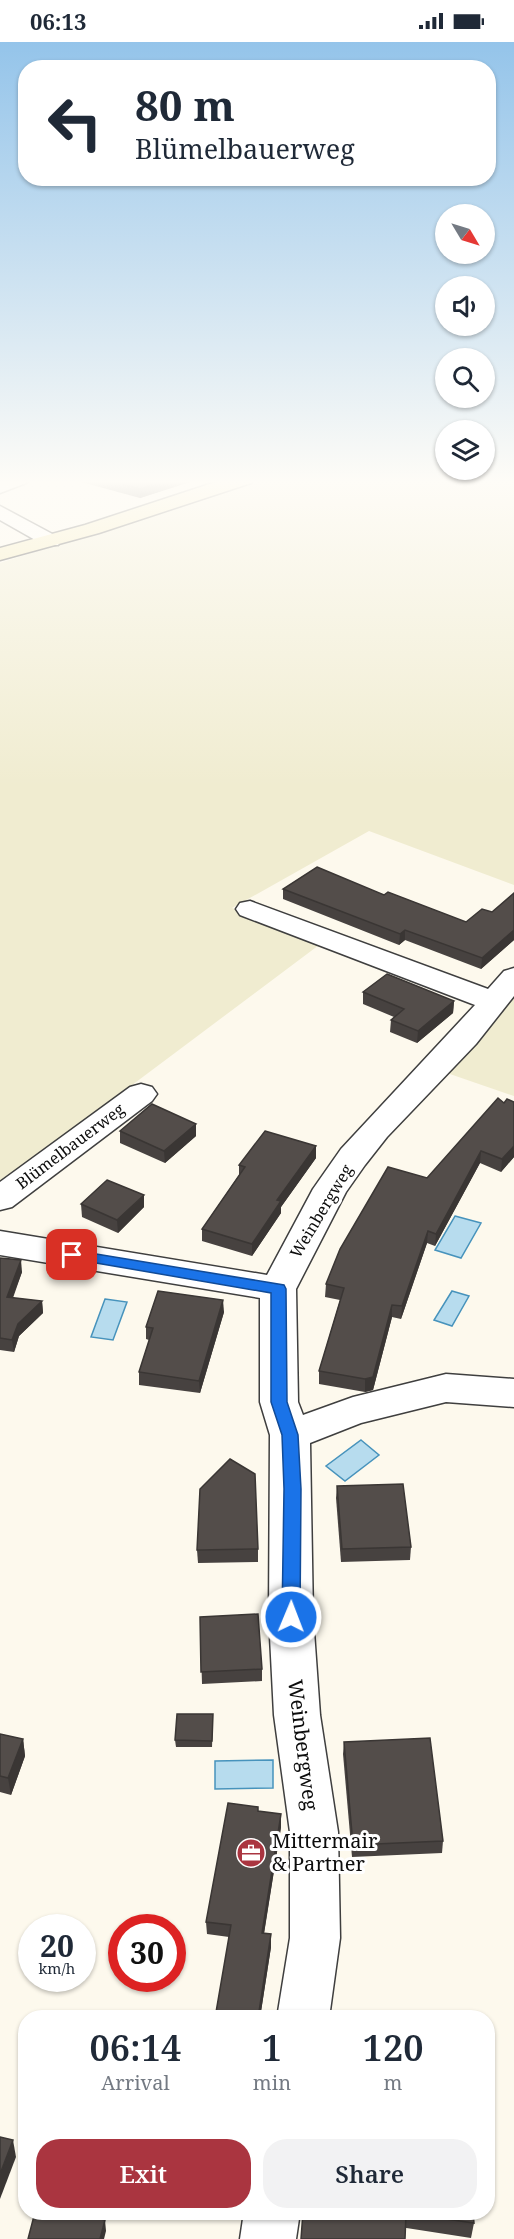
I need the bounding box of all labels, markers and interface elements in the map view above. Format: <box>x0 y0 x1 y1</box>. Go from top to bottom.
text: 06:13 <box>30 6 86 36</box>
text: 80 m <box>135 76 235 133</box>
icon: left <box>36 84 114 162</box>
text: Blümelbauerweg <box>135 130 355 167</box>
north arrow <box>435 204 495 264</box>
map controls <box>435 204 495 480</box>
button: sound <box>435 276 495 336</box>
button: search <box>435 348 495 408</box>
button: layers <box>435 420 495 480</box>
street label: Blümelbauerweg <box>11 1098 129 1194</box>
street label: Weinbergweg <box>284 1160 358 1262</box>
pin <box>46 1229 97 1280</box>
icon: arrive <box>55 1238 88 1271</box>
position arrow <box>259 1585 323 1649</box>
street label: Weinbergweg <box>282 1678 325 1812</box>
place label: Mittermair & Partner <box>272 1827 378 1877</box>
office icon: Mittermair & Partner <box>235 1837 267 1869</box>
speed limit sign: 30 <box>108 1914 186 1992</box>
text: 20 <box>40 1925 74 1966</box>
text: km/h <box>39 1958 75 1978</box>
text: 06:14 <box>90 2023 181 2072</box>
text: 1 <box>262 2023 282 2072</box>
text: 120 <box>363 2023 423 2072</box>
text: Arrival <box>101 2069 170 2096</box>
text: min <box>253 2069 291 2096</box>
text: m <box>384 2069 402 2096</box>
button: Exit <box>36 2139 251 2208</box>
button: Share <box>263 2139 477 2208</box>

